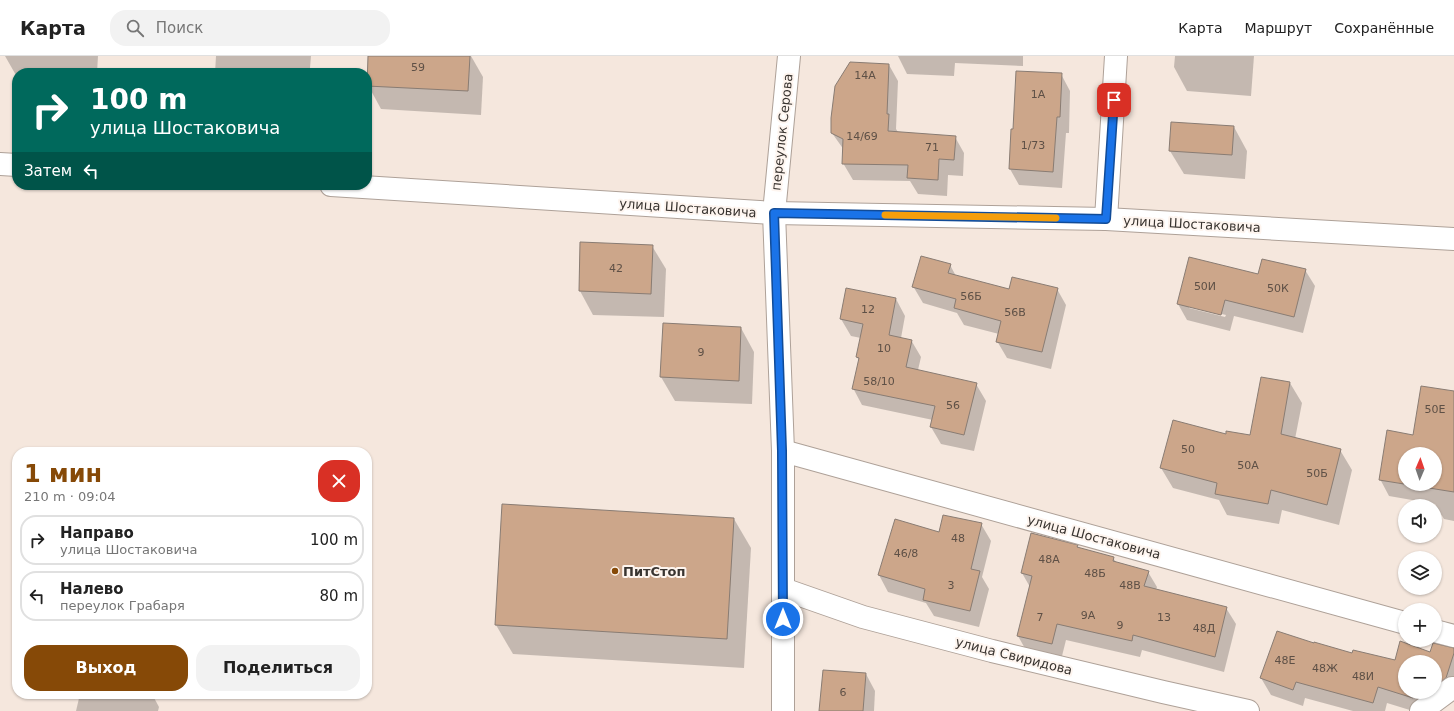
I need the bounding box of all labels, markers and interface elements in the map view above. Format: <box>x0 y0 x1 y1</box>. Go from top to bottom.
search box <box>110 10 390 46</box>
text: Карта <box>20 17 86 39</box>
icon: search <box>124 17 146 39</box>
text: Поиск <box>156 19 203 37</box>
text: Карта <box>1178 20 1222 36</box>
text: Маршрут <box>1244 20 1312 36</box>
text: Сохранённые <box>1334 20 1434 36</box>
house number: 59 <box>411 61 425 74</box>
house number: 14А <box>854 69 876 82</box>
street label: переулок Серова <box>768 73 796 191</box>
text: 100 m <box>90 83 187 116</box>
pin <box>1097 83 1131 117</box>
icon: right <box>24 84 76 136</box>
house number: 1А <box>1031 88 1046 101</box>
icon: arrive <box>1103 89 1125 111</box>
text: улица Шостаковича <box>90 117 280 138</box>
house number: 14/69 <box>846 130 878 143</box>
house number: 1/73 <box>1021 139 1045 152</box>
house number: 71 <box>925 141 939 154</box>
icon: left <box>80 160 102 182</box>
text: Затем <box>24 162 72 180</box>
street label: улица Шостаковича <box>619 196 757 220</box>
street label: улица Шостаковича <box>1123 213 1261 235</box>
house number: 42 <box>609 262 623 275</box>
house number: 50И <box>1194 280 1216 293</box>
house number: 50К <box>1267 282 1289 295</box>
house number: 56Б <box>960 290 982 303</box>
house number: 12 <box>861 303 875 316</box>
house number: 56В <box>1004 306 1026 319</box>
house number: 10 <box>877 342 891 355</box>
house number: 9 <box>698 346 705 359</box>
house number: 58/10 <box>863 375 895 388</box>
house number: 56 <box>946 399 960 412</box>
house number: 50Е <box>1425 403 1446 416</box>
house number: 50 <box>1181 443 1195 456</box>
north arrow <box>1398 447 1442 491</box>
map controls <box>1398 447 1442 699</box>
house number: 50А <box>1237 459 1259 472</box>
text: 1 мин <box>24 460 102 488</box>
button: close <box>318 460 360 502</box>
house number: 50Б <box>1306 467 1328 480</box>
text: 210 m · 09:04 <box>24 489 115 504</box>
button: sound <box>1398 499 1442 543</box>
street label: улица Шостаковича <box>1026 512 1162 562</box>
text: Направо <box>60 524 134 542</box>
icon: right <box>26 529 48 551</box>
text: 100 m <box>310 531 358 549</box>
house number: 48 <box>951 532 965 545</box>
text: улица Шостаковича <box>60 542 198 557</box>
house number: 46/8 <box>894 547 918 560</box>
button: layers <box>1398 551 1442 595</box>
house number: 48А <box>1038 553 1060 566</box>
place label: ПитСтоп <box>623 564 686 579</box>
marker: ПитСтоп <box>610 566 620 576</box>
house number: 48Б <box>1084 567 1106 580</box>
house number: 3 <box>948 579 955 592</box>
house number: 48В <box>1119 579 1141 592</box>
text: Налево <box>60 580 124 598</box>
icon: left <box>26 585 48 607</box>
text: 80 m <box>320 587 358 605</box>
text: переулок Грабаря <box>60 598 185 613</box>
position arrow <box>762 598 804 640</box>
button: + <box>1398 603 1442 647</box>
house number: 9А <box>1081 609 1096 622</box>
house number: 7 <box>1037 611 1044 624</box>
house number: 13 <box>1157 611 1171 624</box>
house number: 9 <box>1117 619 1124 632</box>
house number: 48Д <box>1193 622 1216 635</box>
street label: улица Свиридова <box>954 634 1074 678</box>
button: Выход <box>24 645 188 691</box>
button: Поделиться <box>196 645 360 691</box>
house number: 48Е <box>1275 654 1296 667</box>
button: − <box>1398 655 1442 699</box>
house number: 48Ж <box>1312 662 1338 675</box>
house number: 48И <box>1352 670 1374 683</box>
house number: 6 <box>840 686 847 699</box>

